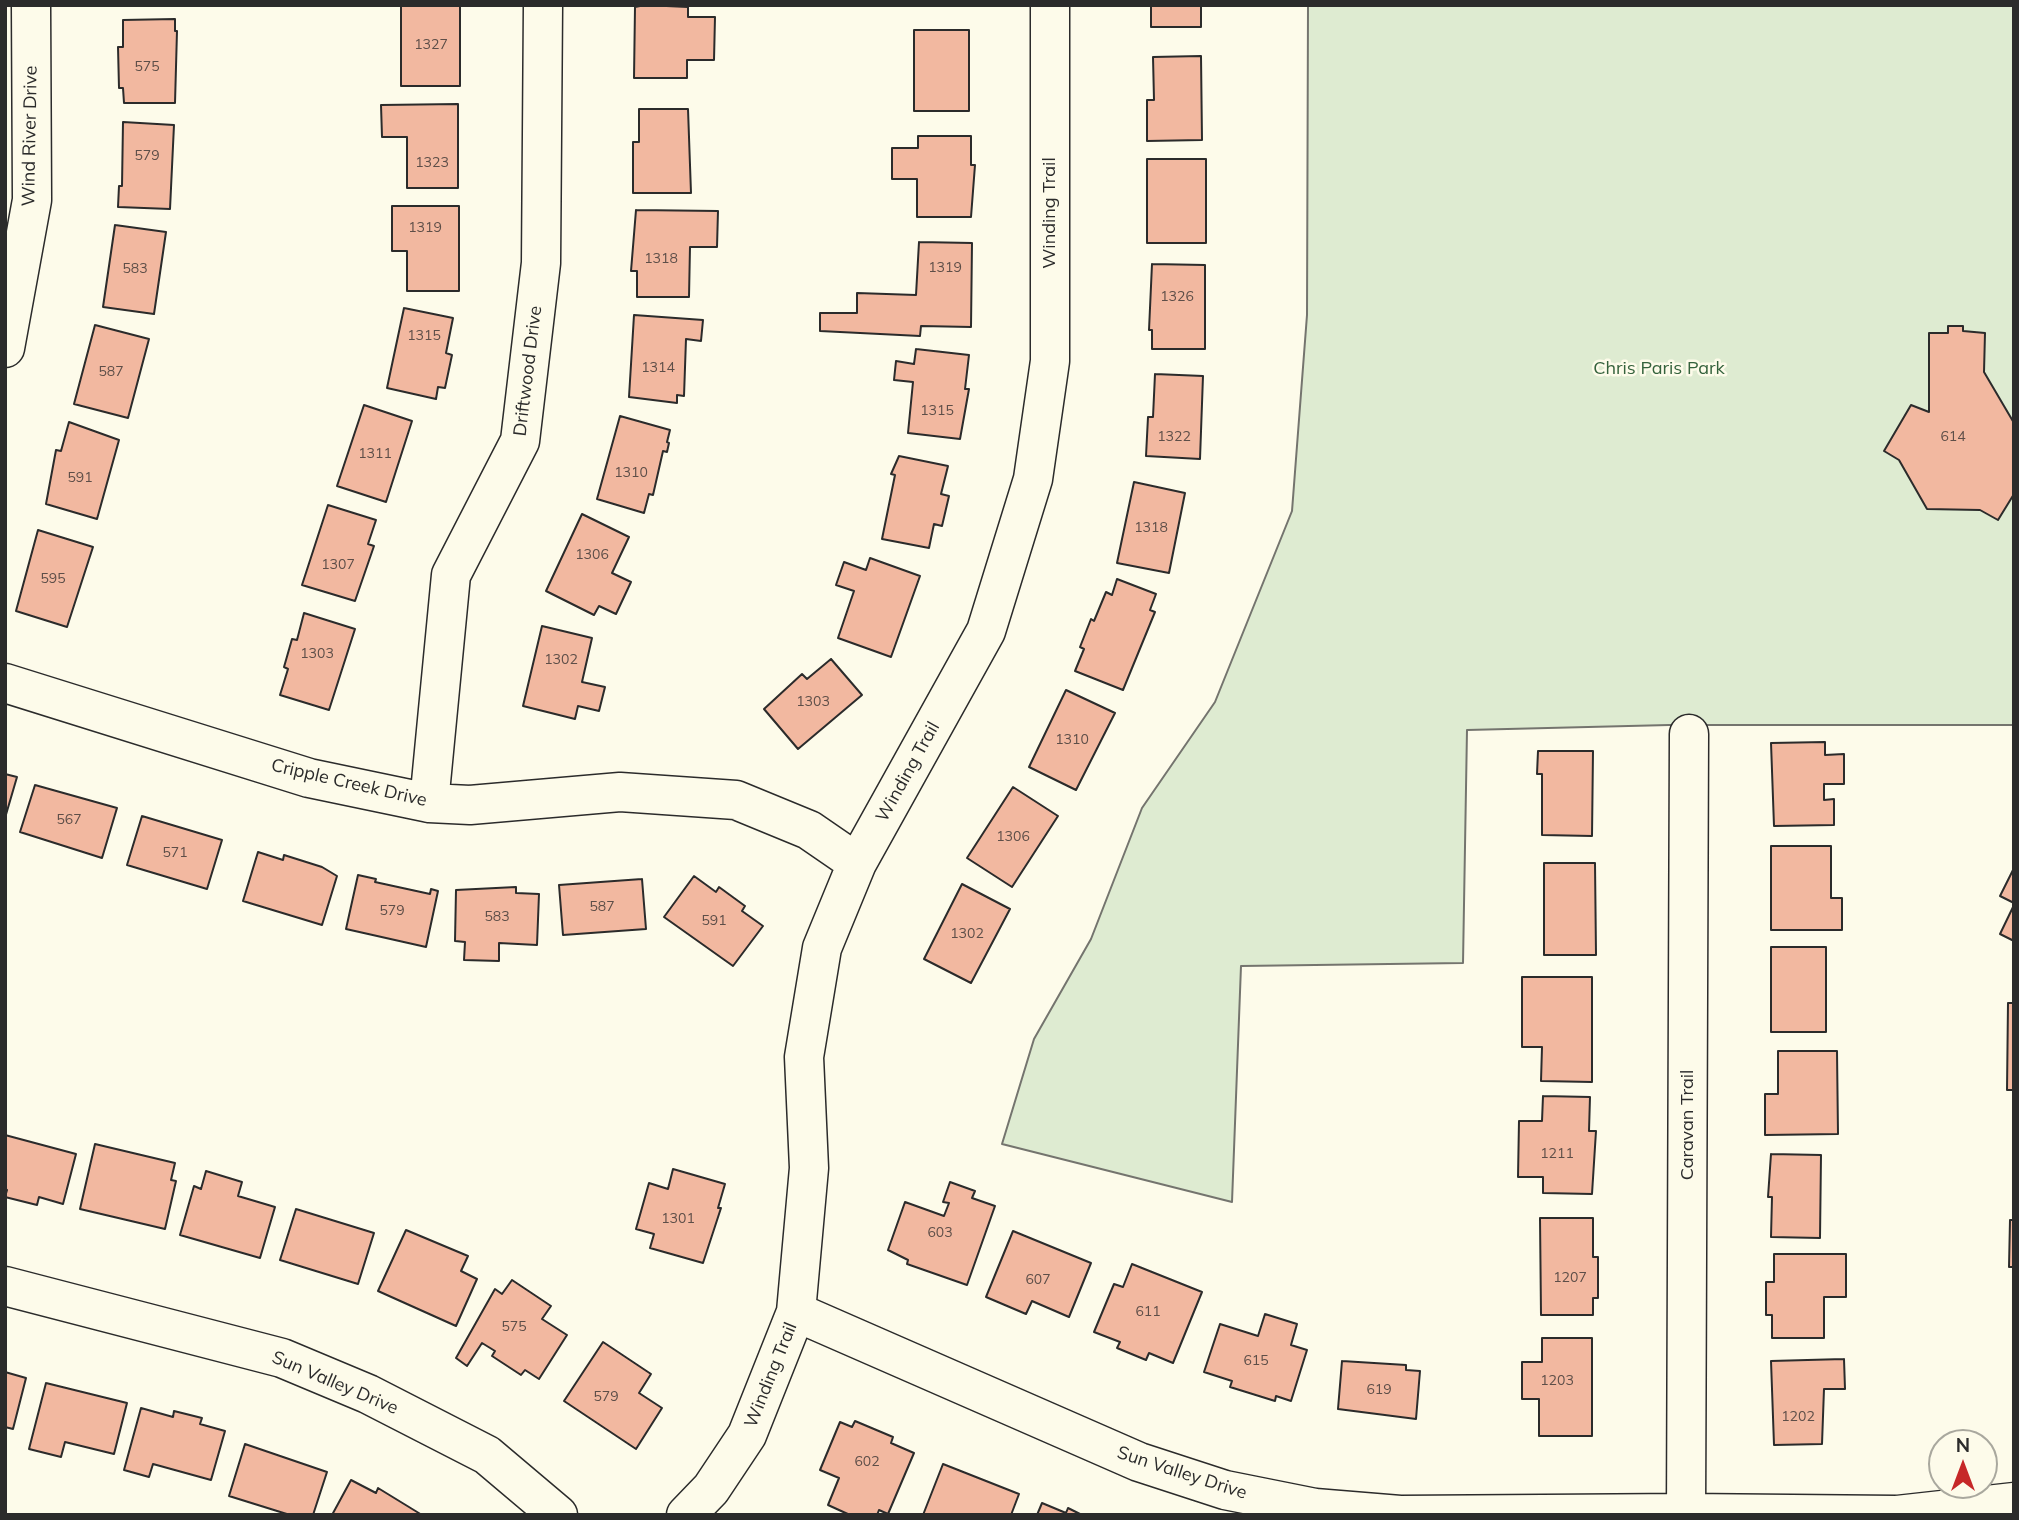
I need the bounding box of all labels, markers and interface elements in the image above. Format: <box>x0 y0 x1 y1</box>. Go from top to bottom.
house number: 1327 <box>414 37 448 53</box>
house number: 575 <box>134 59 160 75</box>
street label: Wind River Drive <box>18 65 42 207</box>
house number: 579 <box>134 148 160 164</box>
house number: 1323 <box>415 155 449 171</box>
street label: Winding Trail <box>1039 157 1061 269</box>
house number: 1319 <box>408 220 442 236</box>
house number: 1318 <box>644 251 678 267</box>
house number: 1319 <box>928 260 962 276</box>
house number: 583 <box>122 261 148 277</box>
house number: 1326 <box>1160 289 1194 305</box>
street label: Driftwood Drive <box>509 304 547 438</box>
house number: 1315 <box>407 328 441 344</box>
park label: Chris Paris Park <box>1593 358 1725 380</box>
house number: 1314 <box>641 360 675 376</box>
house number: 587 <box>98 364 124 380</box>
house number: 1315 <box>920 403 954 419</box>
house number: 1322 <box>1157 429 1191 445</box>
house number: 614 <box>1940 429 1966 445</box>
house number: 1311 <box>358 446 392 462</box>
house number: 1310 <box>614 465 648 481</box>
house number: 591 <box>67 470 93 486</box>
house number: 1318 <box>1134 520 1168 536</box>
house number: 1306 <box>575 547 609 563</box>
house number: 1307 <box>321 557 355 573</box>
house number: 595 <box>40 571 66 587</box>
house number: 1303 <box>300 646 334 662</box>
house number: 1302 <box>544 652 578 668</box>
house number: 1303 <box>796 694 830 710</box>
street label: Winding Trail <box>872 718 944 826</box>
house number: 1310 <box>1055 732 1089 748</box>
street label: Cripple Creek Drive <box>269 755 429 811</box>
house number: 567 <box>56 812 82 828</box>
house number: 1306 <box>996 829 1030 845</box>
house number: 571 <box>162 845 188 861</box>
house number: 587 <box>589 899 615 915</box>
house number: 579 <box>379 903 405 919</box>
house number: 583 <box>484 909 510 925</box>
house number: 591 <box>701 913 727 929</box>
house number: 1302 <box>950 926 984 942</box>
street label: Caravan Trail <box>1677 1070 1699 1180</box>
house number: 1211 <box>1540 1146 1574 1162</box>
house number: 1301 <box>661 1211 695 1227</box>
house number: 603 <box>927 1225 953 1241</box>
house number: 1207 <box>1553 1270 1587 1286</box>
house number: 607 <box>1025 1272 1051 1288</box>
house number: 611 <box>1135 1304 1161 1320</box>
house number: 575 <box>501 1319 527 1335</box>
street label: Winding Trail <box>740 1319 802 1431</box>
street label: Sun Valley Drive <box>269 1347 401 1419</box>
house number: 615 <box>1243 1353 1269 1369</box>
house number: 1203 <box>1540 1373 1574 1389</box>
house number: 619 <box>1366 1382 1392 1398</box>
house number: 579 <box>593 1389 619 1405</box>
house number: 1202 <box>1781 1409 1815 1425</box>
north arrow <box>1928 1429 1998 1499</box>
text: N <box>1956 1433 1970 1457</box>
street label: Sun Valley Drive <box>1114 1442 1250 1504</box>
house number: 602 <box>854 1454 880 1470</box>

